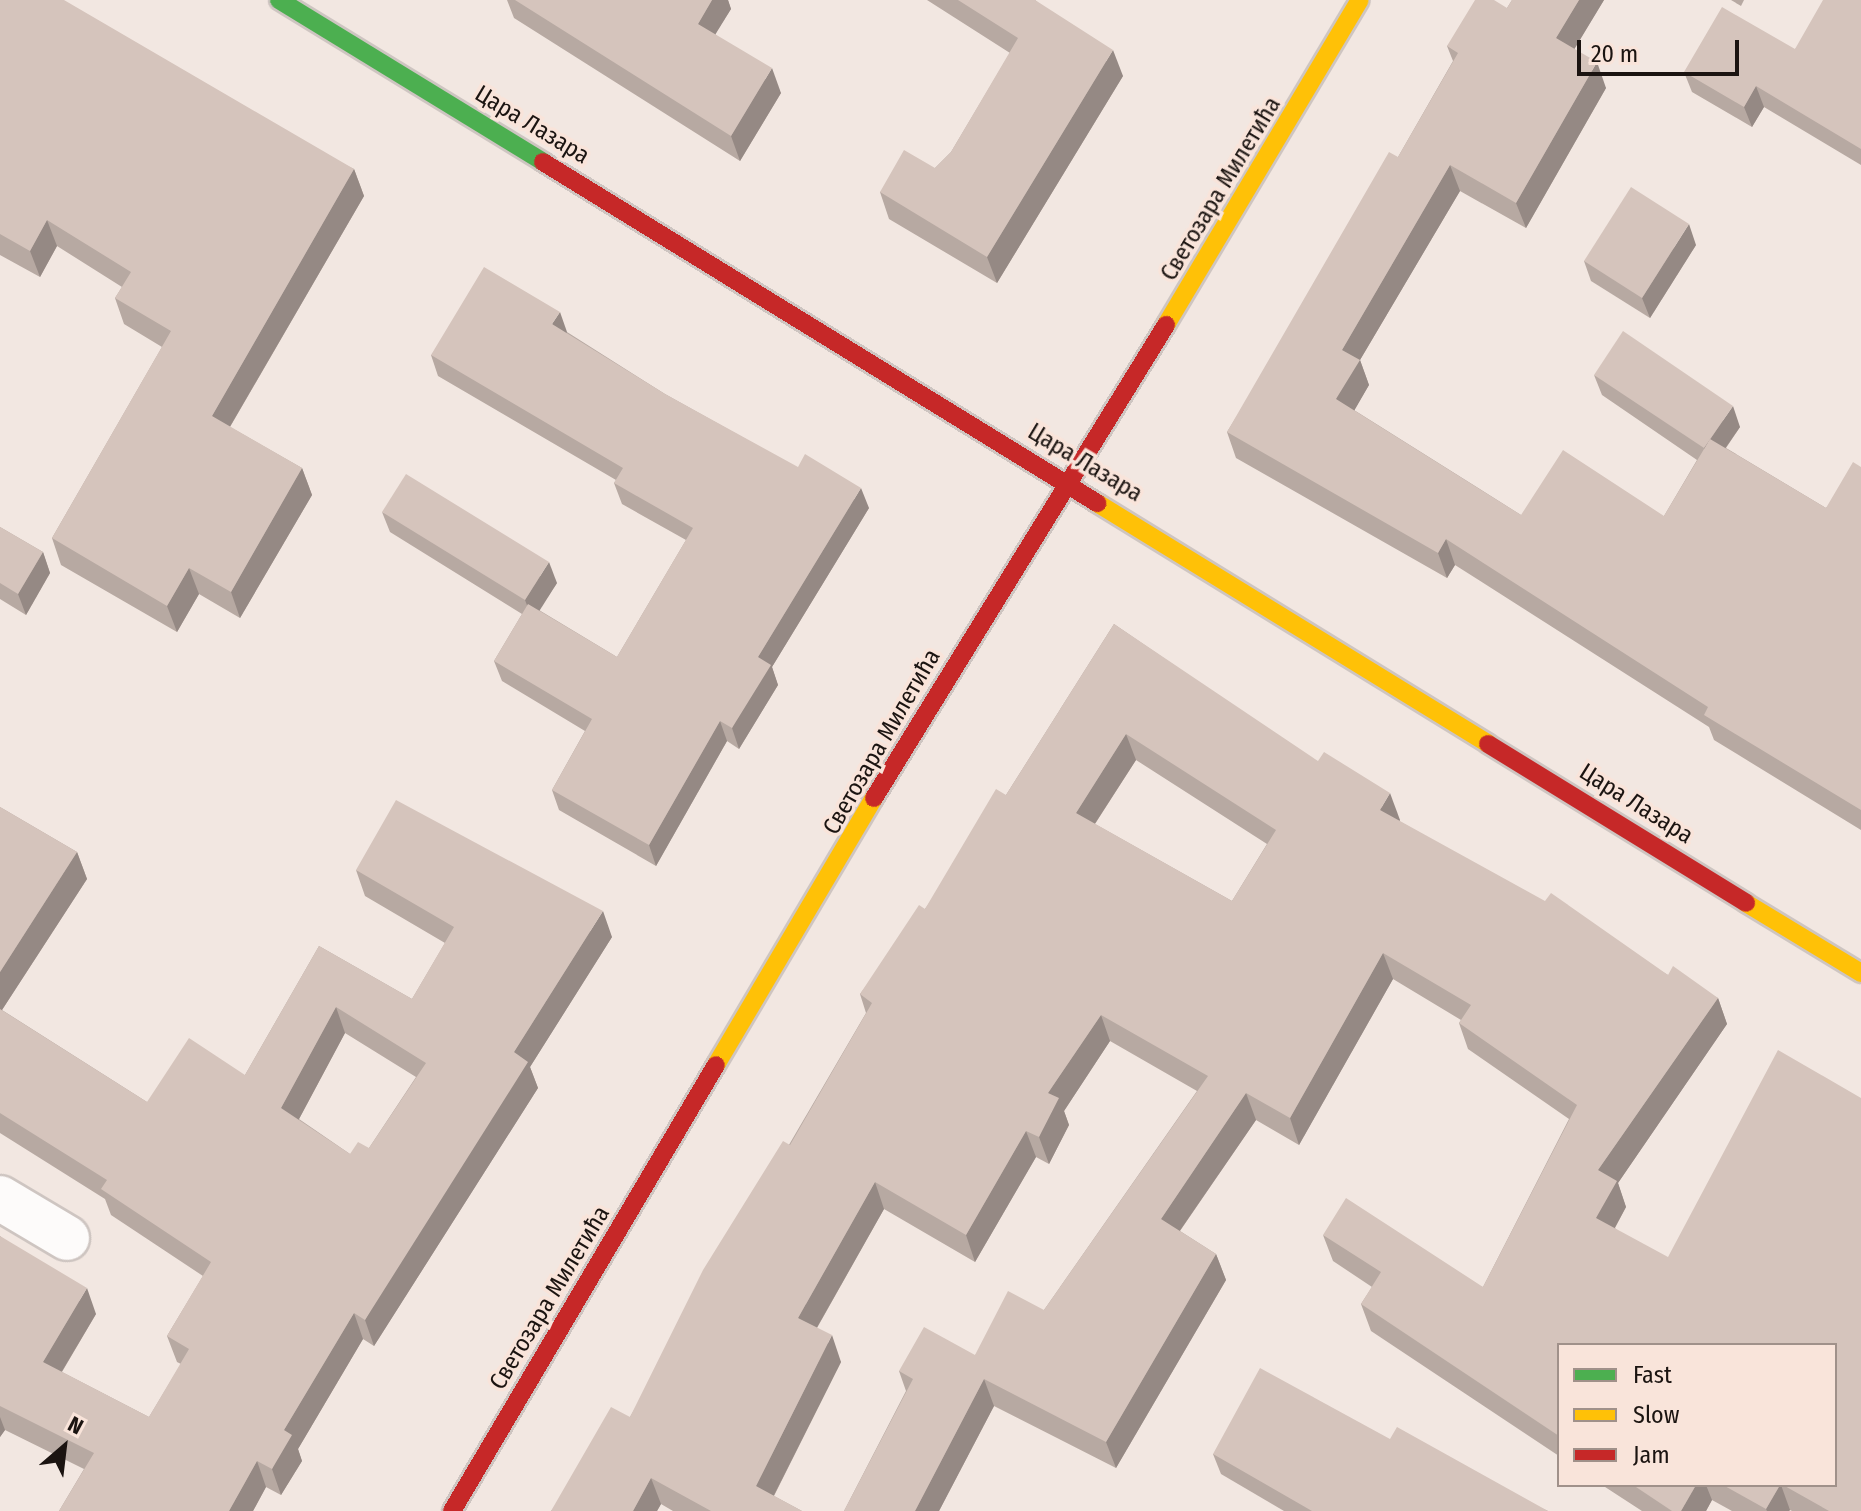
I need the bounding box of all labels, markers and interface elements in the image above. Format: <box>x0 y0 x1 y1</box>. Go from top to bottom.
scale bar <box>1581 24 1743 74</box>
text: 20 m <box>1591 40 1638 68</box>
street label: Цара Лазара <box>469 80 595 170</box>
street label: Светозара Милетића <box>1155 92 1287 286</box>
street label: Цара Лазара <box>1022 418 1148 508</box>
street label: Светозара Милетића <box>817 644 947 840</box>
street label: Цара Лазара <box>1574 758 1698 850</box>
street label: Светозара Милетића <box>484 1201 616 1395</box>
legend <box>1557 1343 1837 1487</box>
text: Fast <box>1633 1361 1672 1389</box>
text: Slow <box>1633 1401 1679 1429</box>
north arrow <box>24 1407 104 1487</box>
text: N <box>63 1410 88 1440</box>
text: Jam <box>1633 1441 1670 1469</box>

